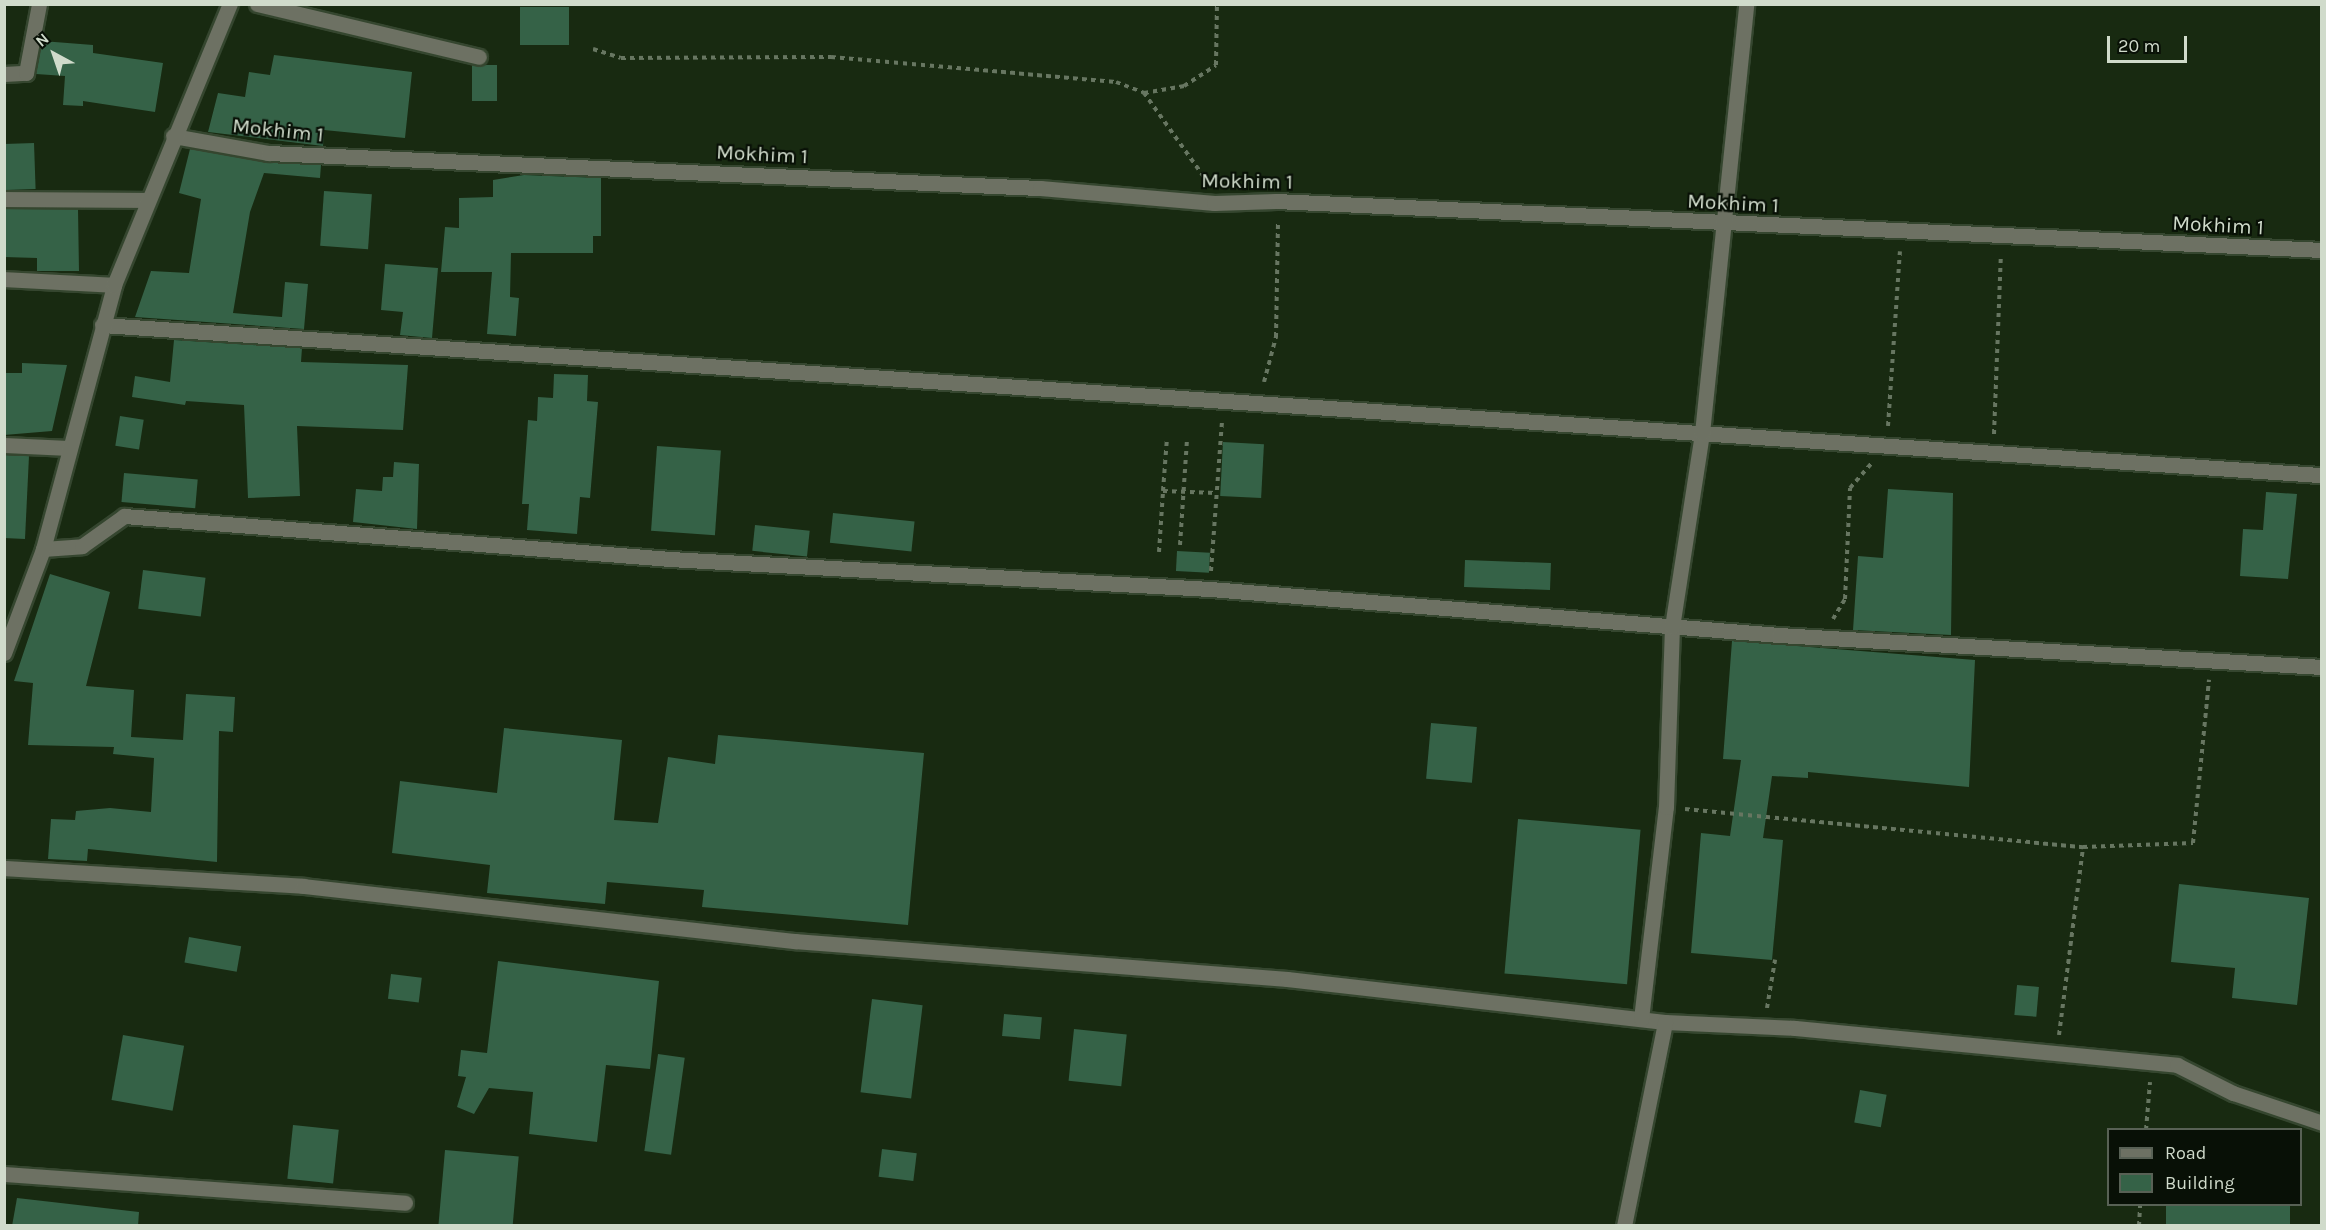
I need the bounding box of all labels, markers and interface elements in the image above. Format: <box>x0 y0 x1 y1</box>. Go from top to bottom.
north arrow <box>24 24 84 84</box>
scale bar <box>2110 24 2190 62</box>
text: N <box>32 29 53 51</box>
text: 20 m <box>2118 35 2160 57</box>
street label: Mokhim 1 <box>231 113 325 147</box>
street label: Mokhim 1 <box>716 139 808 169</box>
street label: Mokhim 1 <box>1201 168 1293 194</box>
street label: Mokhim 1 <box>1687 188 1779 218</box>
street label: Mokhim 1 <box>2172 210 2264 240</box>
legend <box>2107 1128 2302 1206</box>
text: Road <box>2165 1142 2206 1164</box>
text: Building <box>2165 1172 2235 1194</box>

